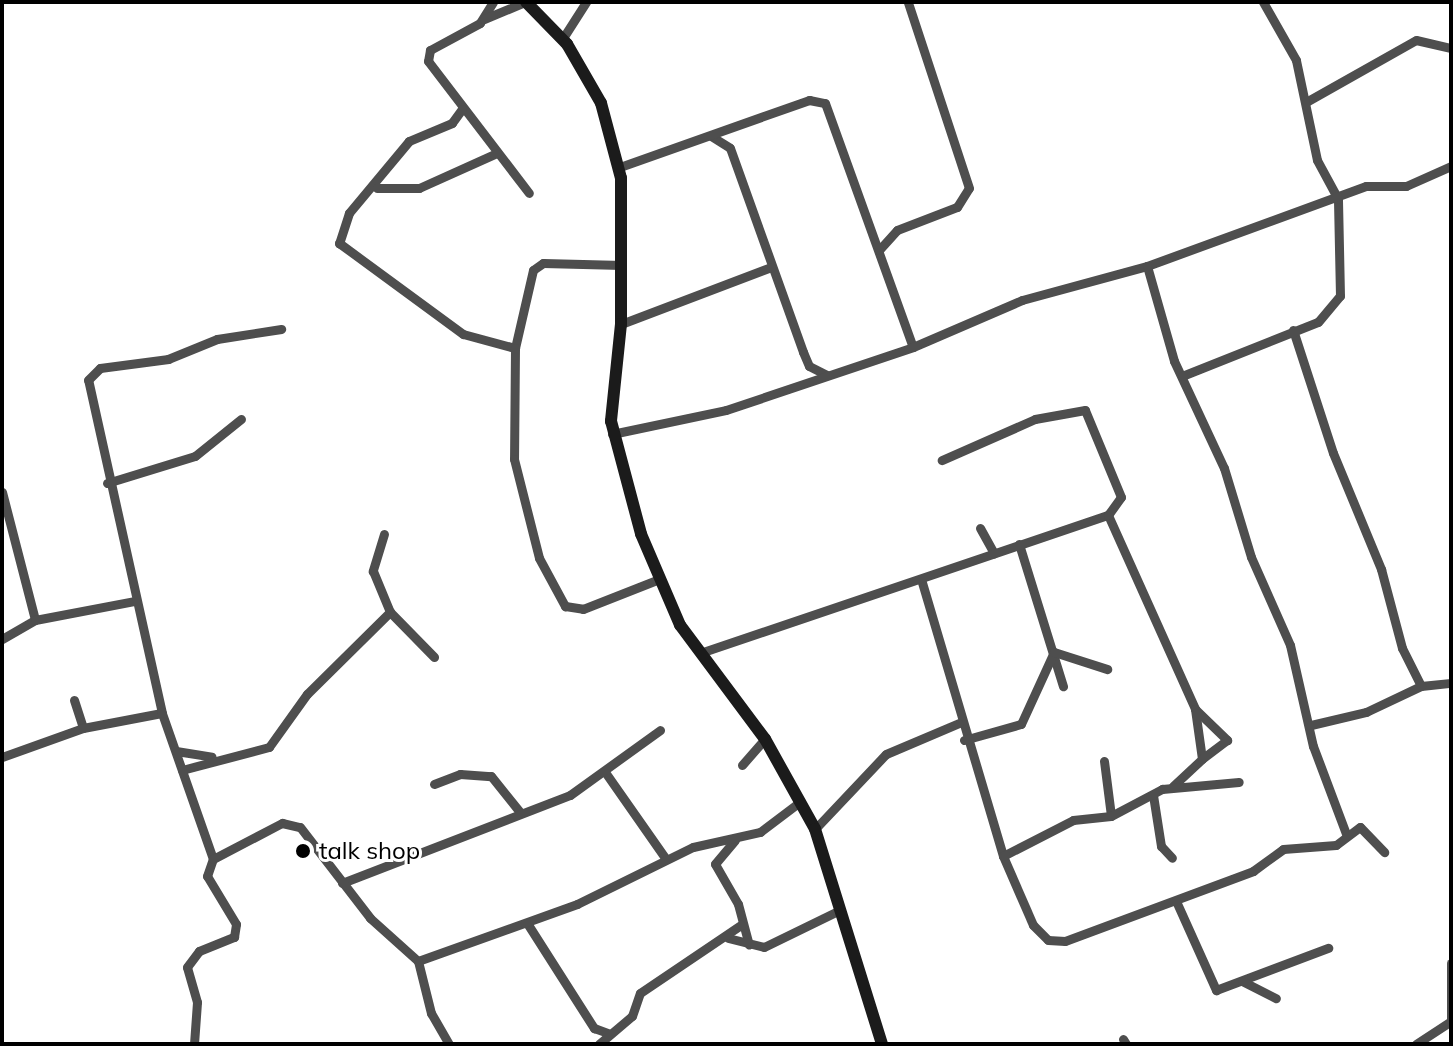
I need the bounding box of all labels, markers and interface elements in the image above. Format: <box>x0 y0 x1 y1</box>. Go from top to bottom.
place label: talk shop <box>319 837 420 865</box>
marker: talk shop <box>294 842 312 860</box>

